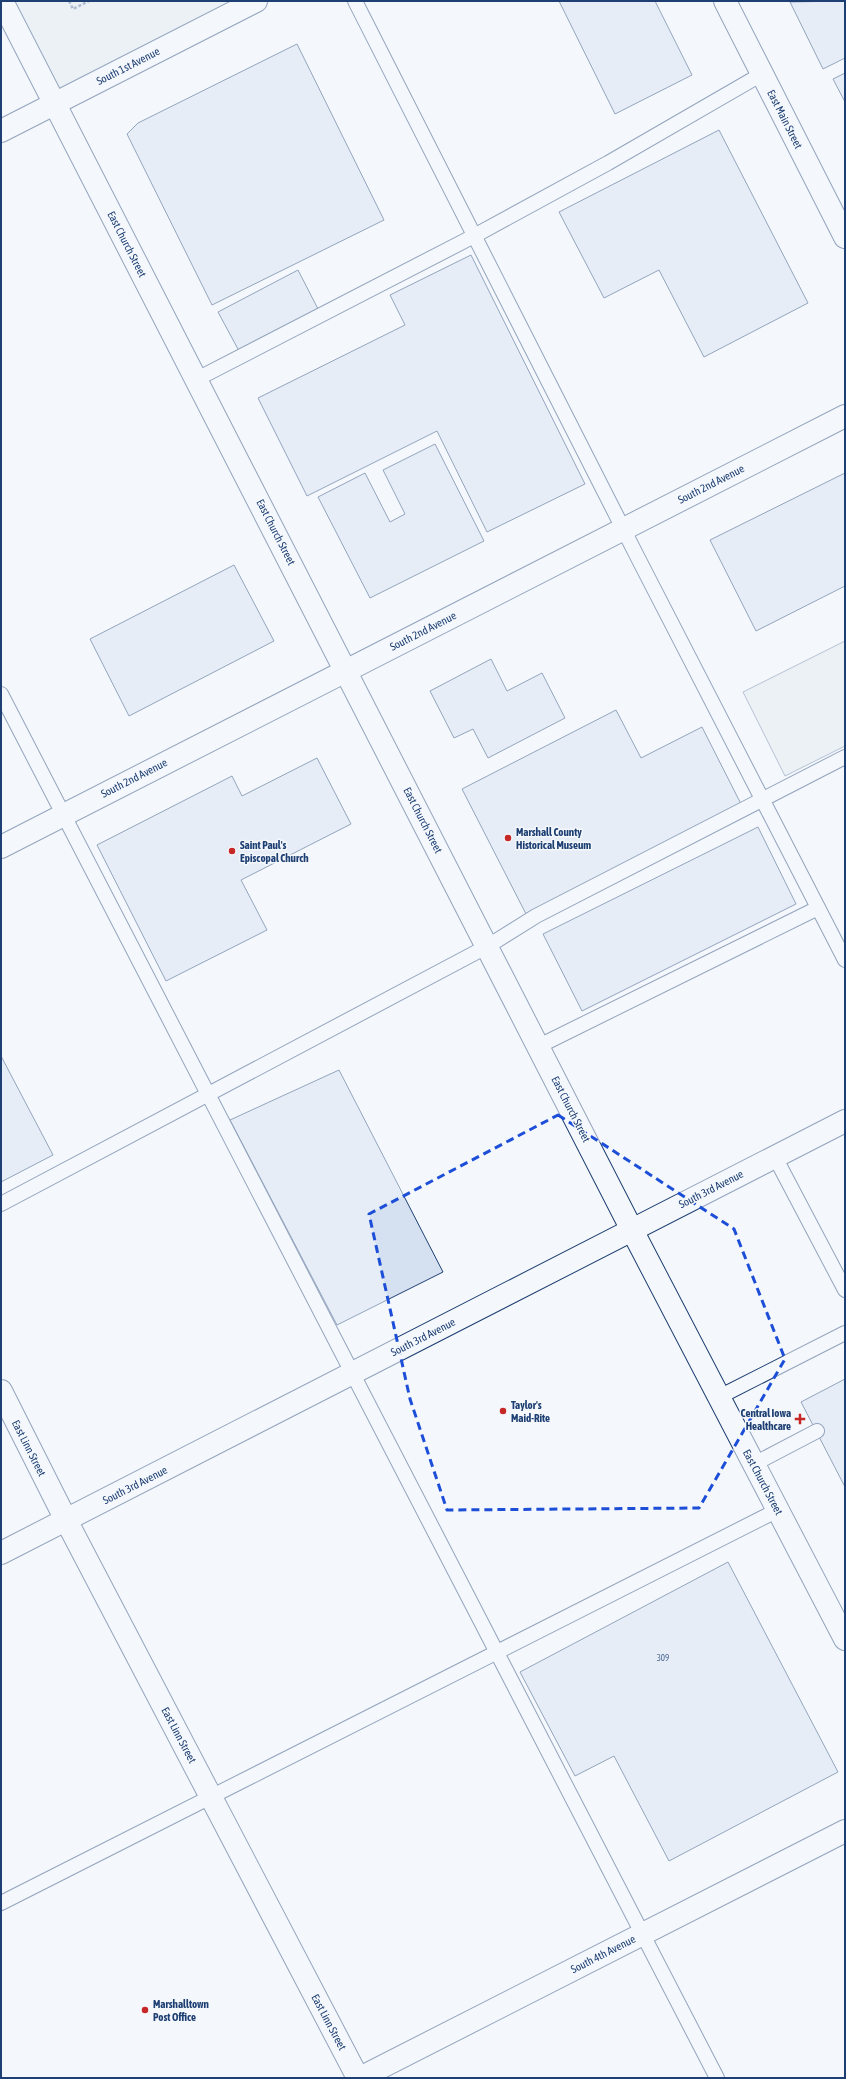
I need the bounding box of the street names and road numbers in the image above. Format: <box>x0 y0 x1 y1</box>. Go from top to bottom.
street label: South 1st Avenue <box>94 45 162 87</box>
street label: East Main Street <box>765 88 805 150</box>
street label: East Church Street <box>105 209 149 279</box>
street label: South 2nd Avenue <box>676 462 746 506</box>
street label: East Church Street <box>254 497 298 567</box>
street label: South 2nd Avenue <box>388 609 458 653</box>
street label: South 2nd Avenue <box>99 756 169 800</box>
street label: East Church Street <box>401 785 445 855</box>
street label: East Church Street <box>549 1074 593 1144</box>
street label: South 3rd Avenue <box>677 1168 745 1210</box>
street label: South 3rd Avenue <box>389 1316 457 1358</box>
street label: East Linn Street <box>10 1418 48 1478</box>
street label: East Church Street <box>741 1447 785 1517</box>
street label: South 3rd Avenue <box>101 1464 169 1506</box>
street label: East Linn Street <box>159 1705 199 1765</box>
street label: South 4th Avenue <box>569 1933 637 1975</box>
street label: East Linn Street <box>309 1992 349 2052</box>

